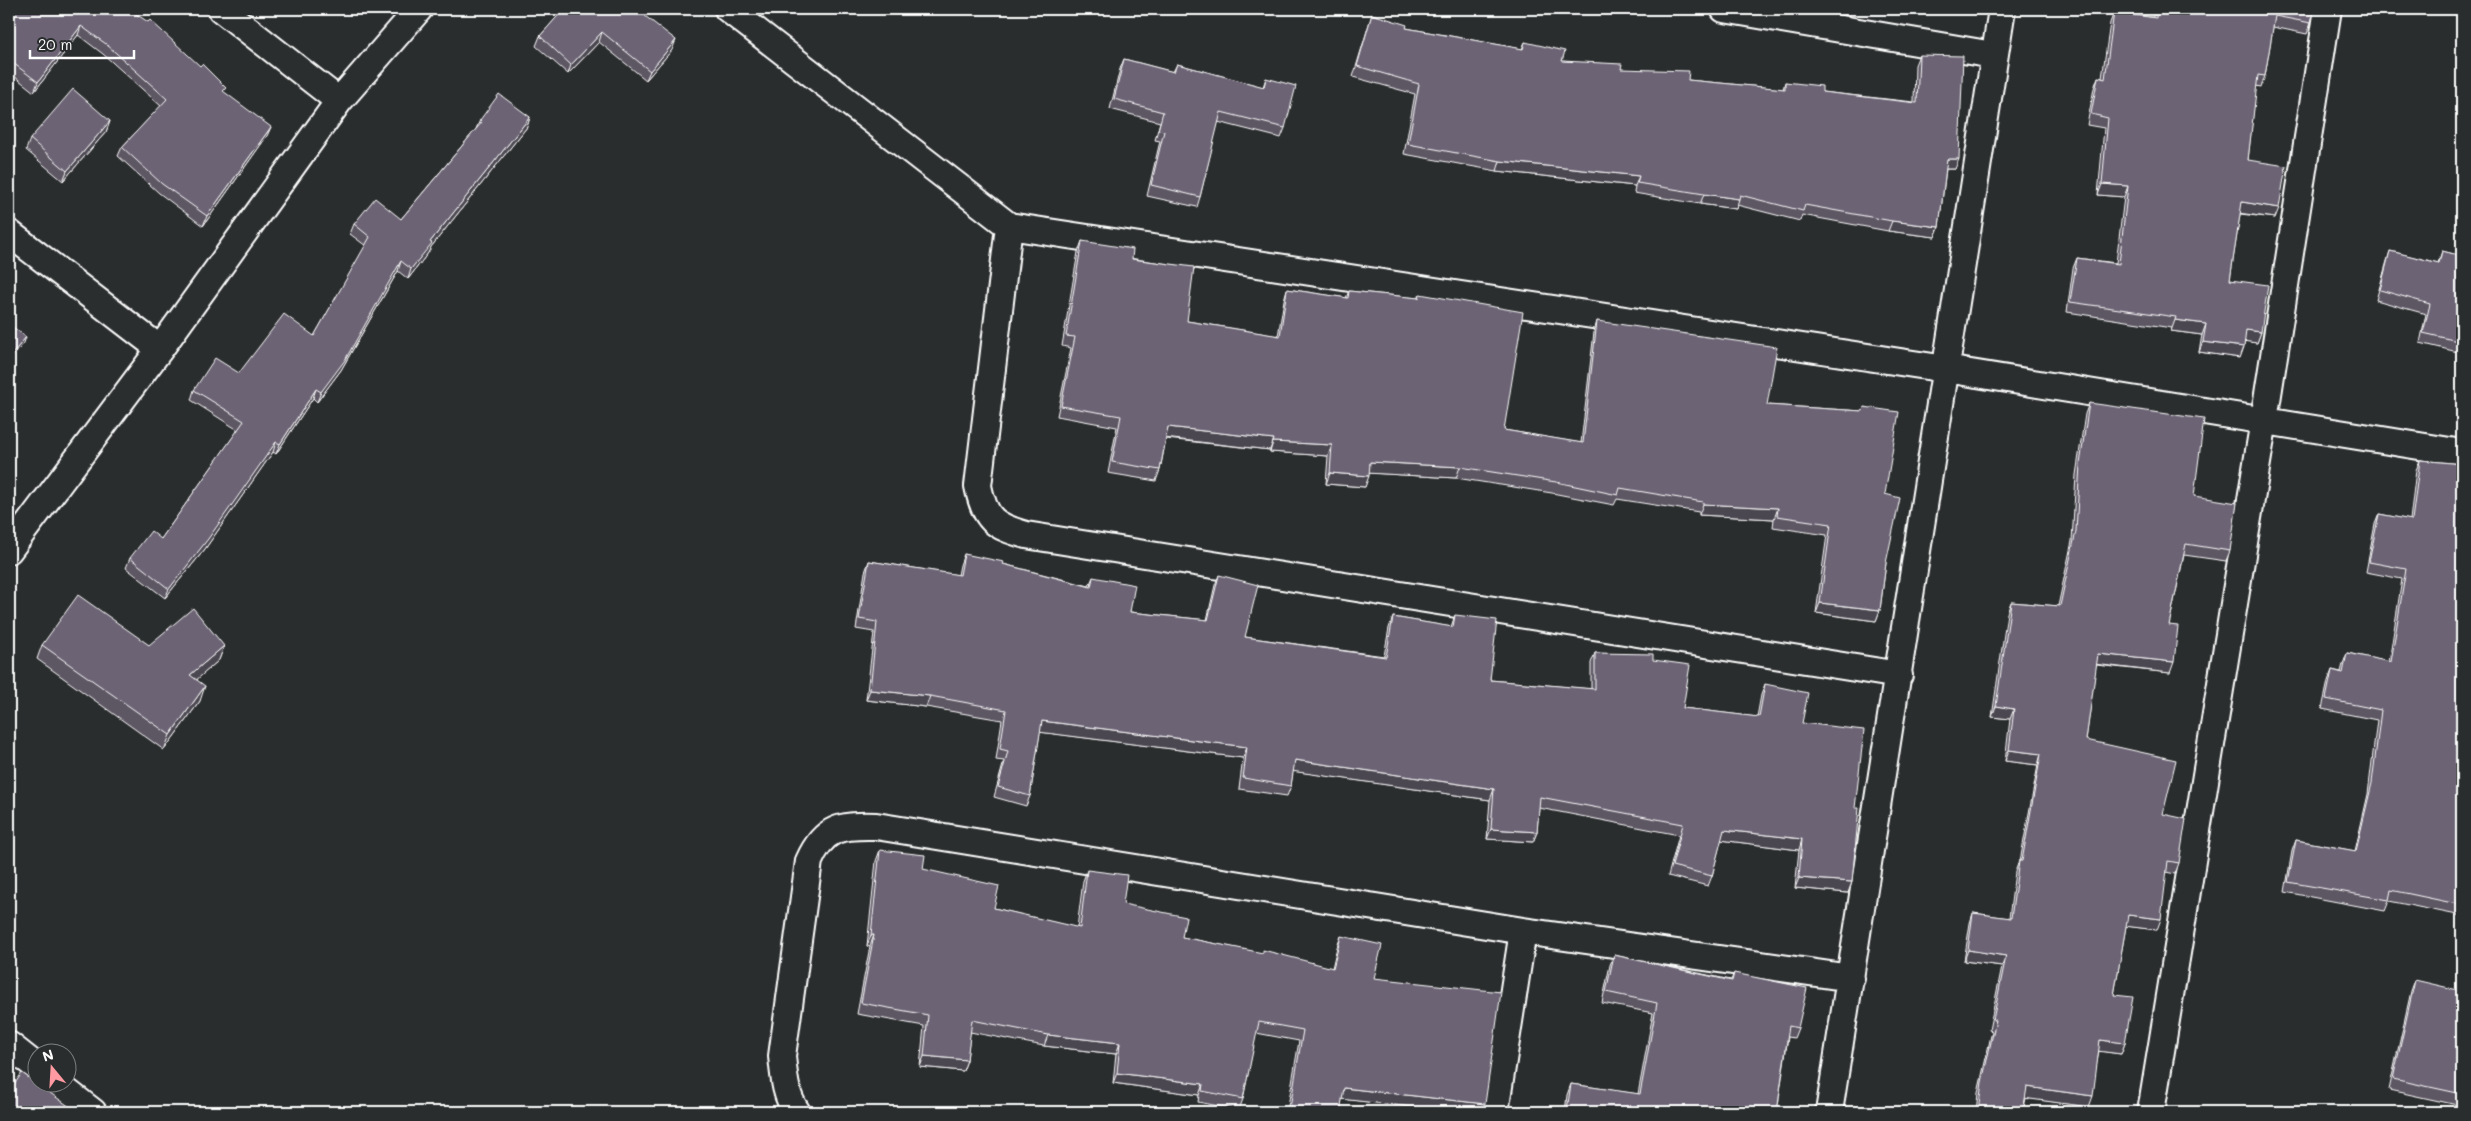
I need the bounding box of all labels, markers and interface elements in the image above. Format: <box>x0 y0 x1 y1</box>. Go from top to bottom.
scale bar <box>30 28 134 60</box>
text: 20 m <box>38 34 72 54</box>
north arrow <box>28 1044 78 1094</box>
text: N <box>40 1044 56 1066</box>

